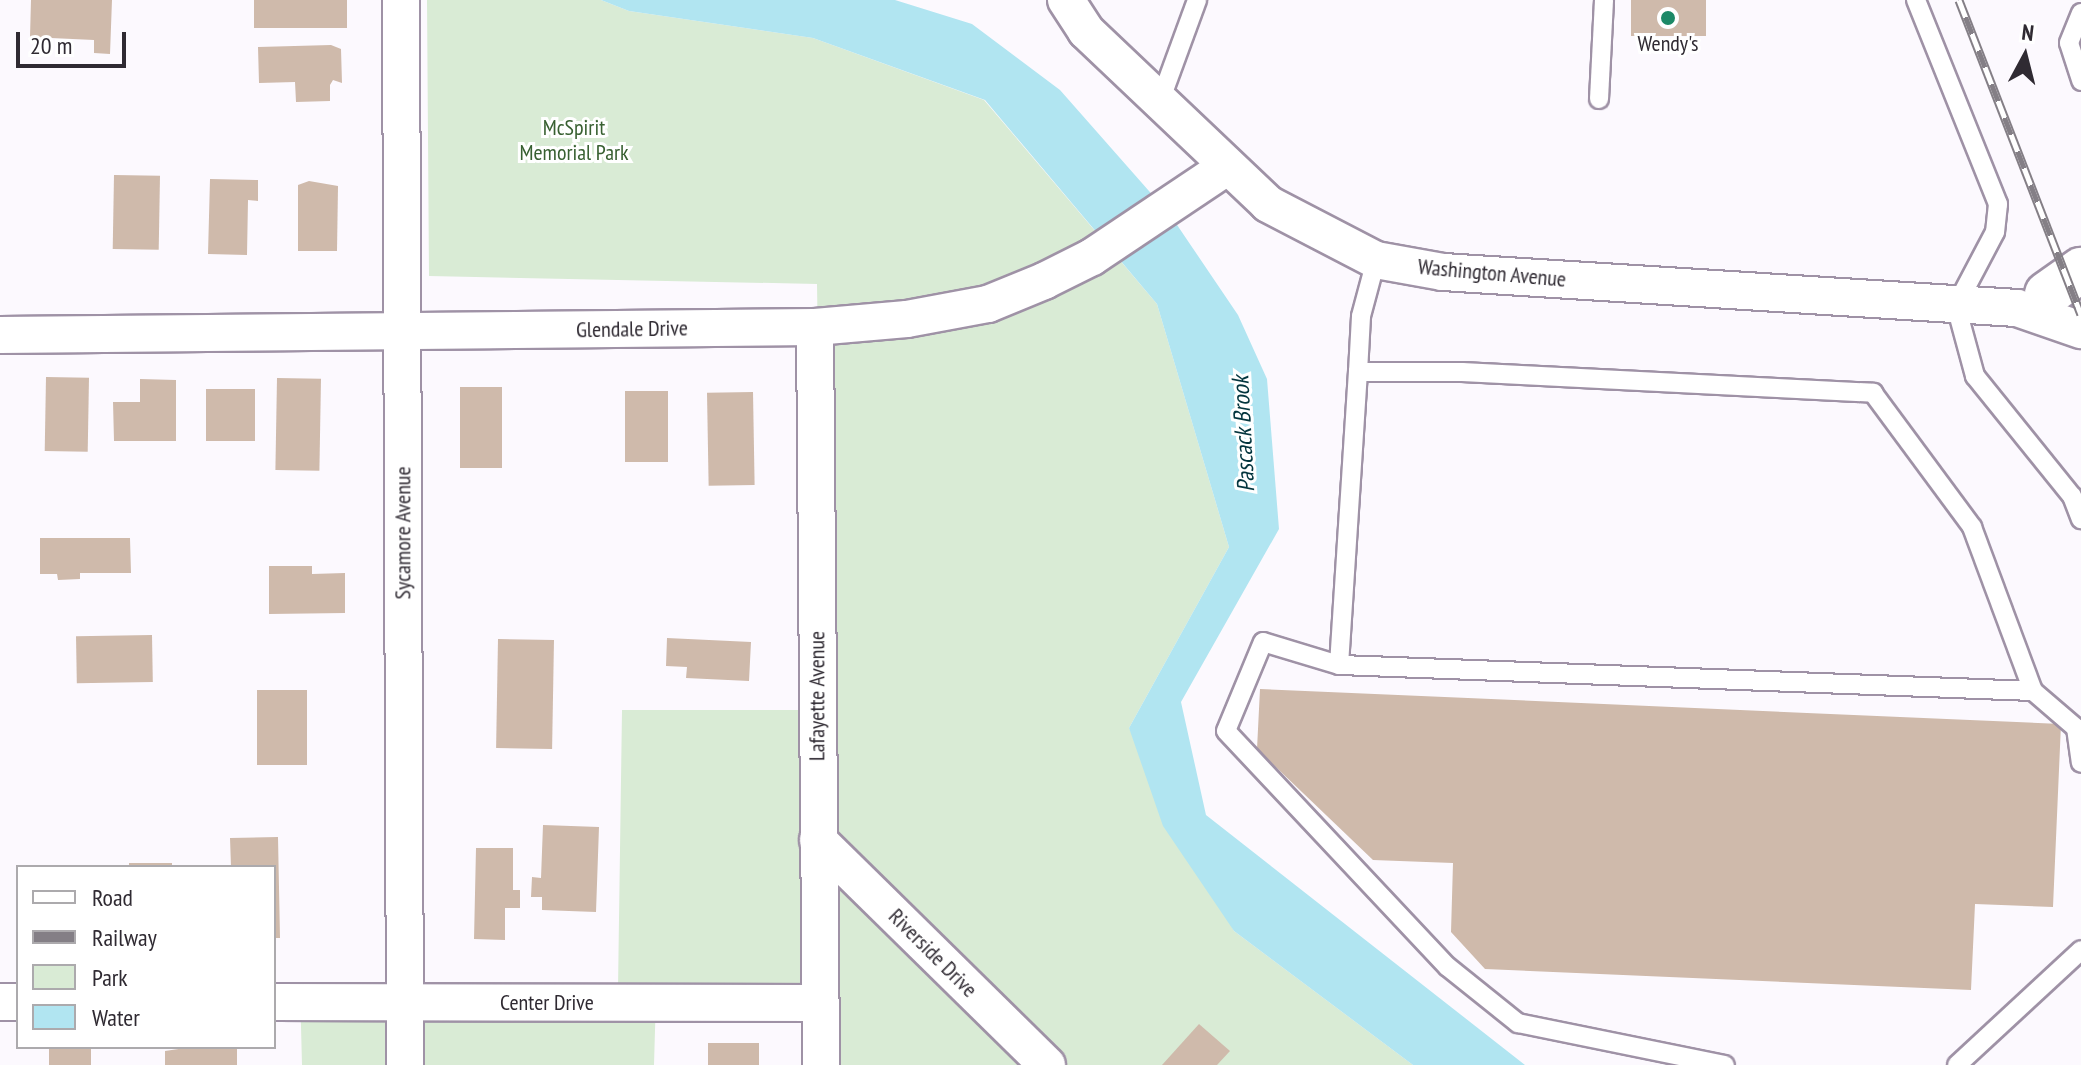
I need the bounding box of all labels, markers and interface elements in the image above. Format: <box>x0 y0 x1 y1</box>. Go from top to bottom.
marker: Wendy's <box>1659 9 1677 27</box>
scale bar <box>20 16 130 66</box>
north arrow <box>1985 16 2065 96</box>
text: N <box>2020 18 2036 47</box>
text: 20 m <box>30 30 72 61</box>
place label: Wendy's <box>1638 31 1698 57</box>
park label: McSpirit Memorial Park <box>519 114 629 166</box>
street label: Washington Avenue <box>1417 253 1567 293</box>
street label: Glendale Drive <box>576 315 688 343</box>
water label: Pascack Brook <box>1226 375 1260 493</box>
street label: Sycamore Avenue <box>390 466 416 600</box>
street label: Lafayette Avenue <box>804 631 830 761</box>
legend <box>16 865 276 1049</box>
text: Road <box>92 882 133 913</box>
street label: Riverside Drive <box>883 903 983 1003</box>
text: Railway <box>92 922 157 953</box>
text: Park <box>92 962 128 993</box>
street label: Center Drive <box>500 990 594 1016</box>
text: Water <box>92 1002 140 1033</box>

